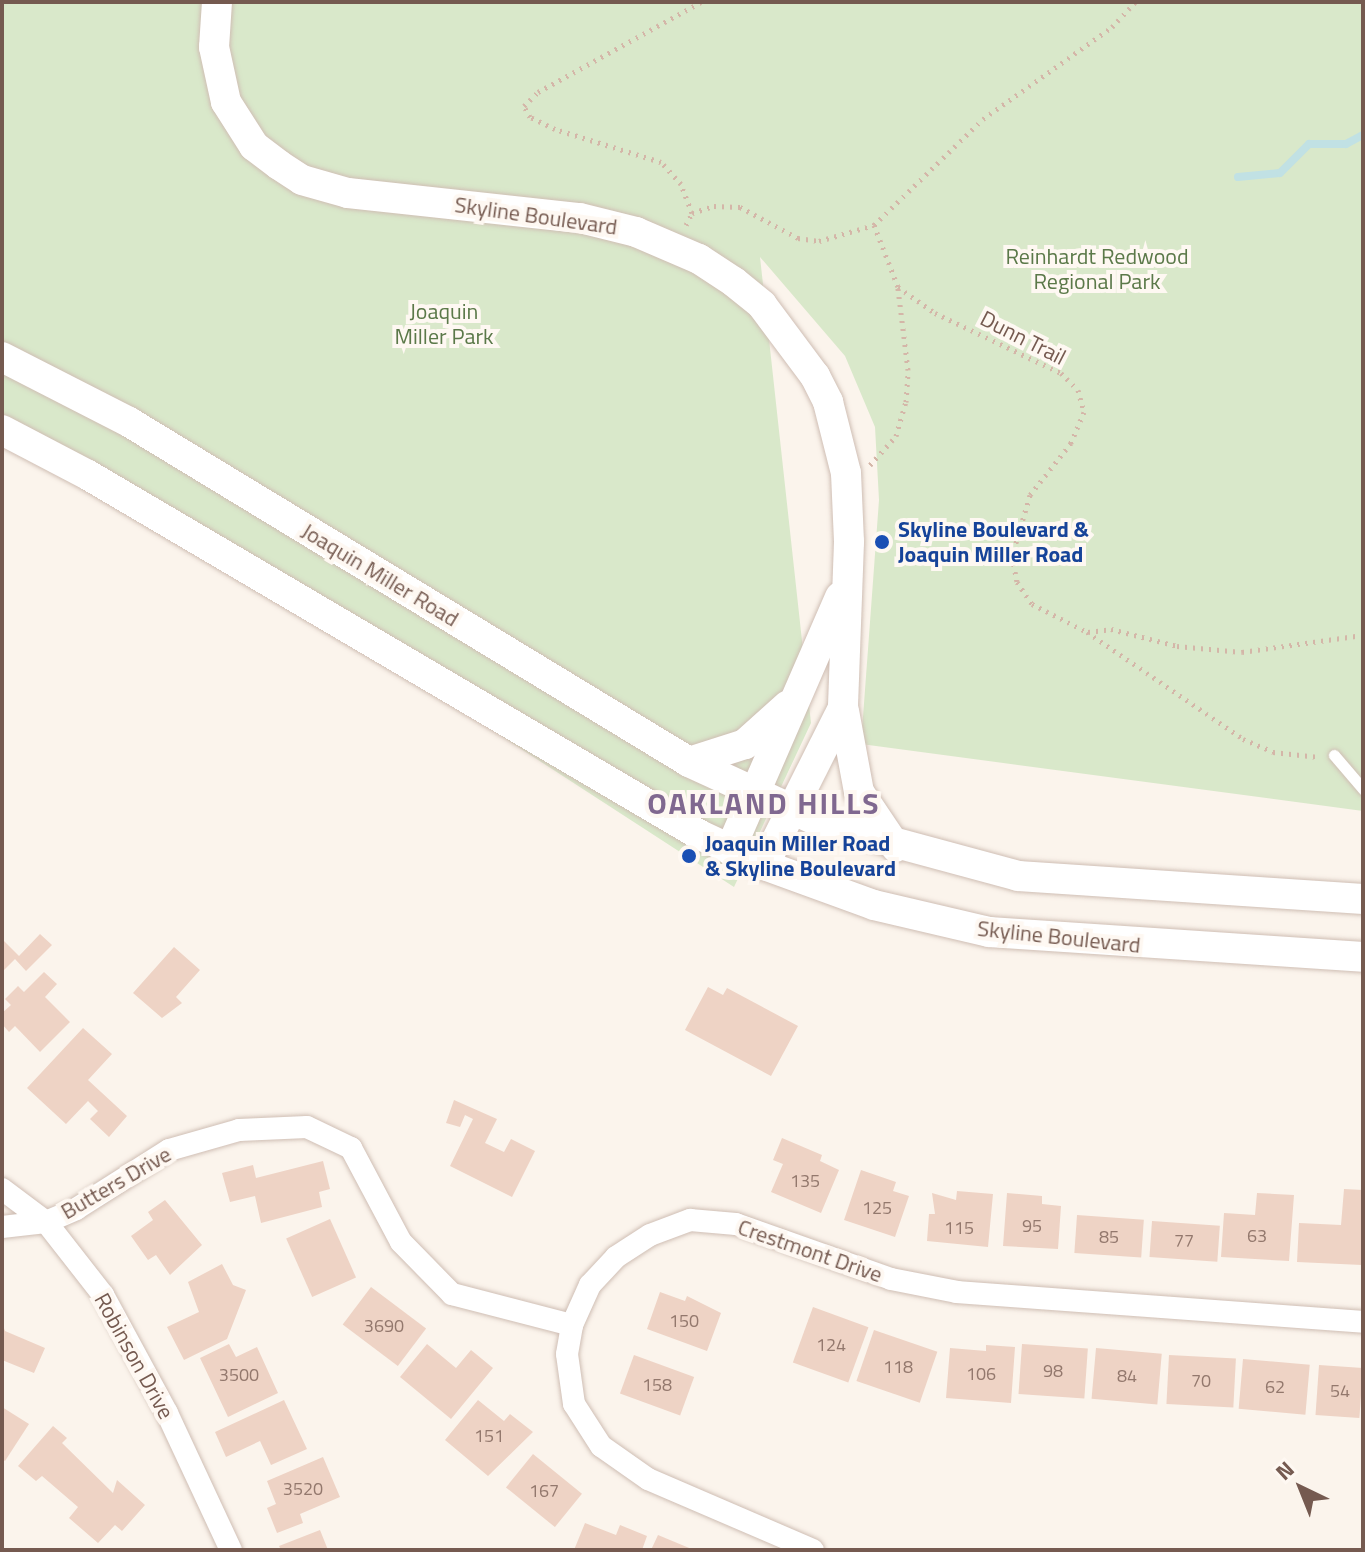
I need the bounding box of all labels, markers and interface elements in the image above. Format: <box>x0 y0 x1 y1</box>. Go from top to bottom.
street label: Skyline Boulevard <box>453 192 619 240</box>
park label: Reinhardt Redwood Regional Park <box>1005 243 1189 294</box>
park label: Joaquin Miller Park <box>394 298 494 350</box>
street label: Dunn Trail <box>976 305 1070 371</box>
place label: Skyline Boulevard & Joaquin Miller Road <box>898 516 1089 568</box>
street label: Joaquin Miller Road <box>297 518 463 632</box>
marker: Skyline Boulevard & Joaquin Miller Road <box>873 533 891 551</box>
district label: OAKLAND HILLS <box>647 785 881 821</box>
place label: Joaquin Miller Road & Skyline Boulevard <box>705 830 896 882</box>
marker: Joaquin Miller Road & Skyline Boulevard <box>680 847 698 865</box>
street label: Skyline Boulevard <box>976 915 1142 959</box>
street label: Butters Drive <box>56 1141 176 1225</box>
house number: 135 <box>790 1170 820 1192</box>
house number: 125 <box>862 1197 892 1219</box>
street label: Crestmont Drive <box>734 1214 886 1288</box>
house number: 95 <box>1022 1215 1042 1237</box>
house number: 115 <box>944 1217 974 1239</box>
house number: 63 <box>1247 1225 1267 1247</box>
house number: 85 <box>1099 1226 1119 1248</box>
house number: 77 <box>1174 1230 1194 1252</box>
street label: Robinson Drive <box>89 1288 179 1424</box>
house number: 150 <box>669 1310 699 1332</box>
house number: 3690 <box>364 1315 404 1337</box>
house number: 124 <box>816 1334 846 1356</box>
house number: 118 <box>883 1356 913 1378</box>
house number: 98 <box>1043 1360 1063 1382</box>
house number: 106 <box>966 1363 996 1385</box>
house number: 3500 <box>219 1364 259 1386</box>
house number: 84 <box>1117 1365 1137 1387</box>
house number: 70 <box>1191 1370 1211 1392</box>
house number: 158 <box>642 1374 672 1396</box>
house number: 62 <box>1265 1376 1285 1398</box>
house number: 54 <box>1330 1380 1350 1402</box>
house number: 151 <box>474 1425 504 1447</box>
north arrow <box>1261 1448 1341 1528</box>
text: N <box>1267 1453 1302 1488</box>
house number: 3520 <box>283 1478 323 1500</box>
house number: 167 <box>529 1480 559 1502</box>

